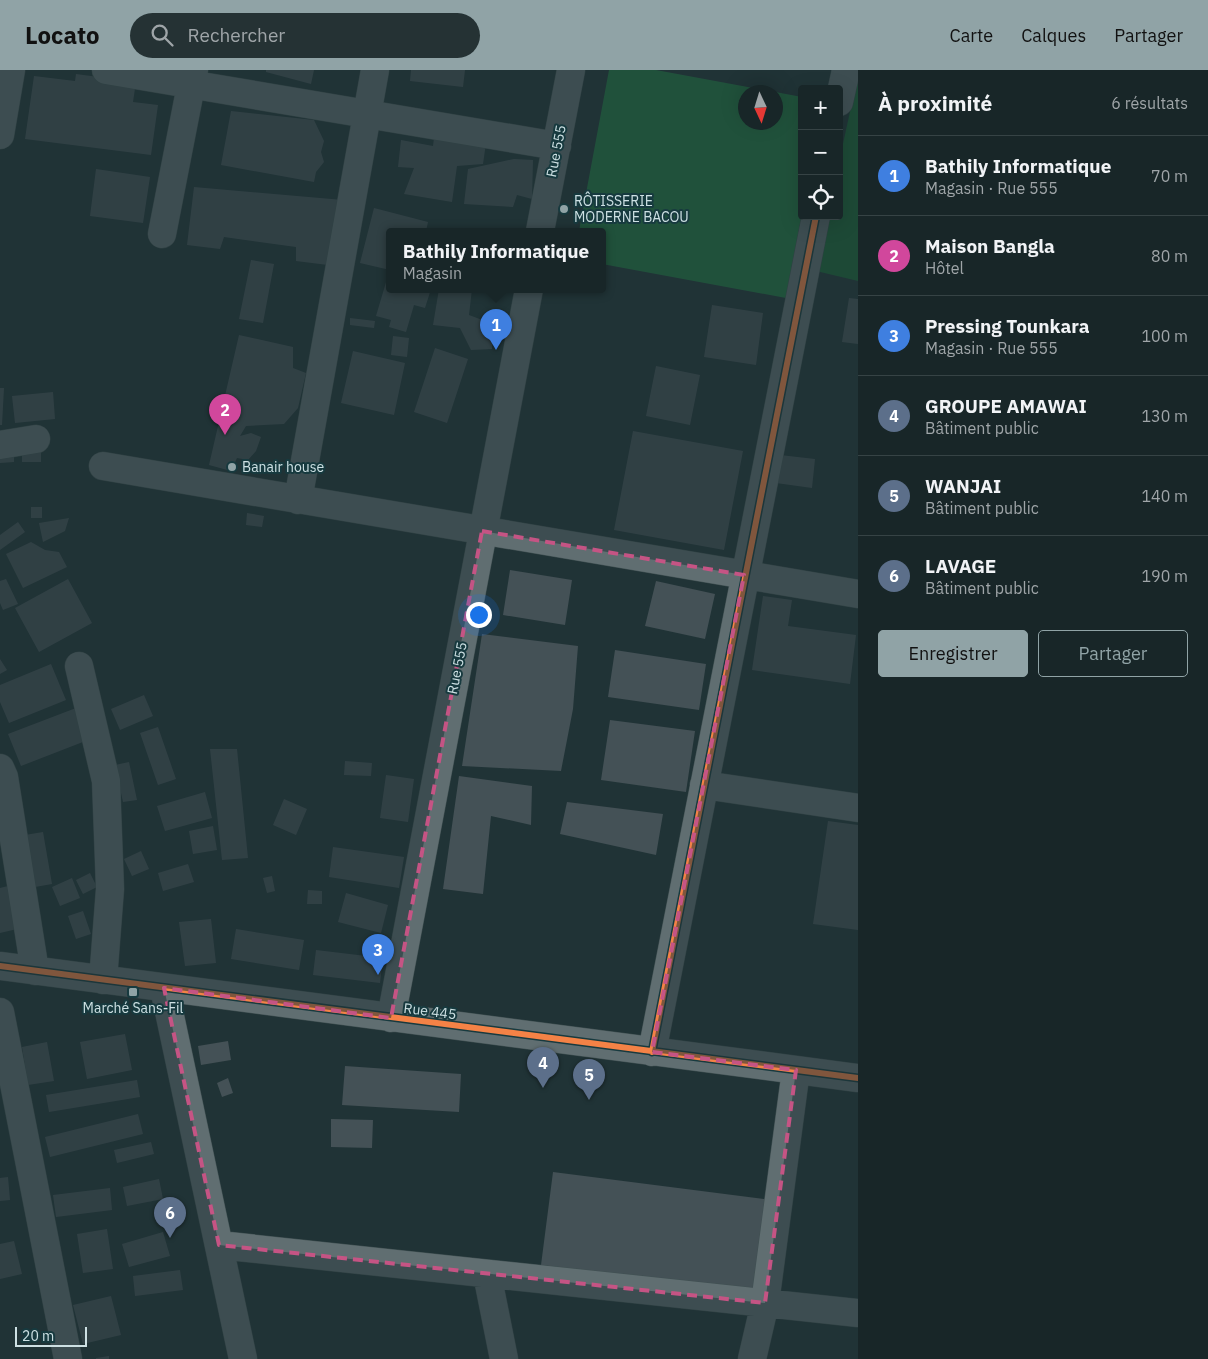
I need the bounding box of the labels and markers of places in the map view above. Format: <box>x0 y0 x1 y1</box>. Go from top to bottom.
place label: RÔTISSERIE MODERNE BACOU <box>574 191 689 226</box>
marker: RÔTISSERIE MODERNE BACOU <box>558 203 570 215</box>
pin: 1 <box>480 309 512 350</box>
pin: 2 <box>209 394 241 435</box>
place label: Banair house <box>242 458 325 476</box>
marker: Banair house <box>226 461 238 473</box>
pin: 3 <box>362 934 394 975</box>
marker: Marché Sans-Fil <box>127 986 139 998</box>
place label: Marché Sans-Fil <box>83 999 184 1017</box>
pin: 4 <box>527 1047 559 1088</box>
pin: 5 <box>573 1059 605 1100</box>
pin: 6 <box>154 1197 186 1238</box>

